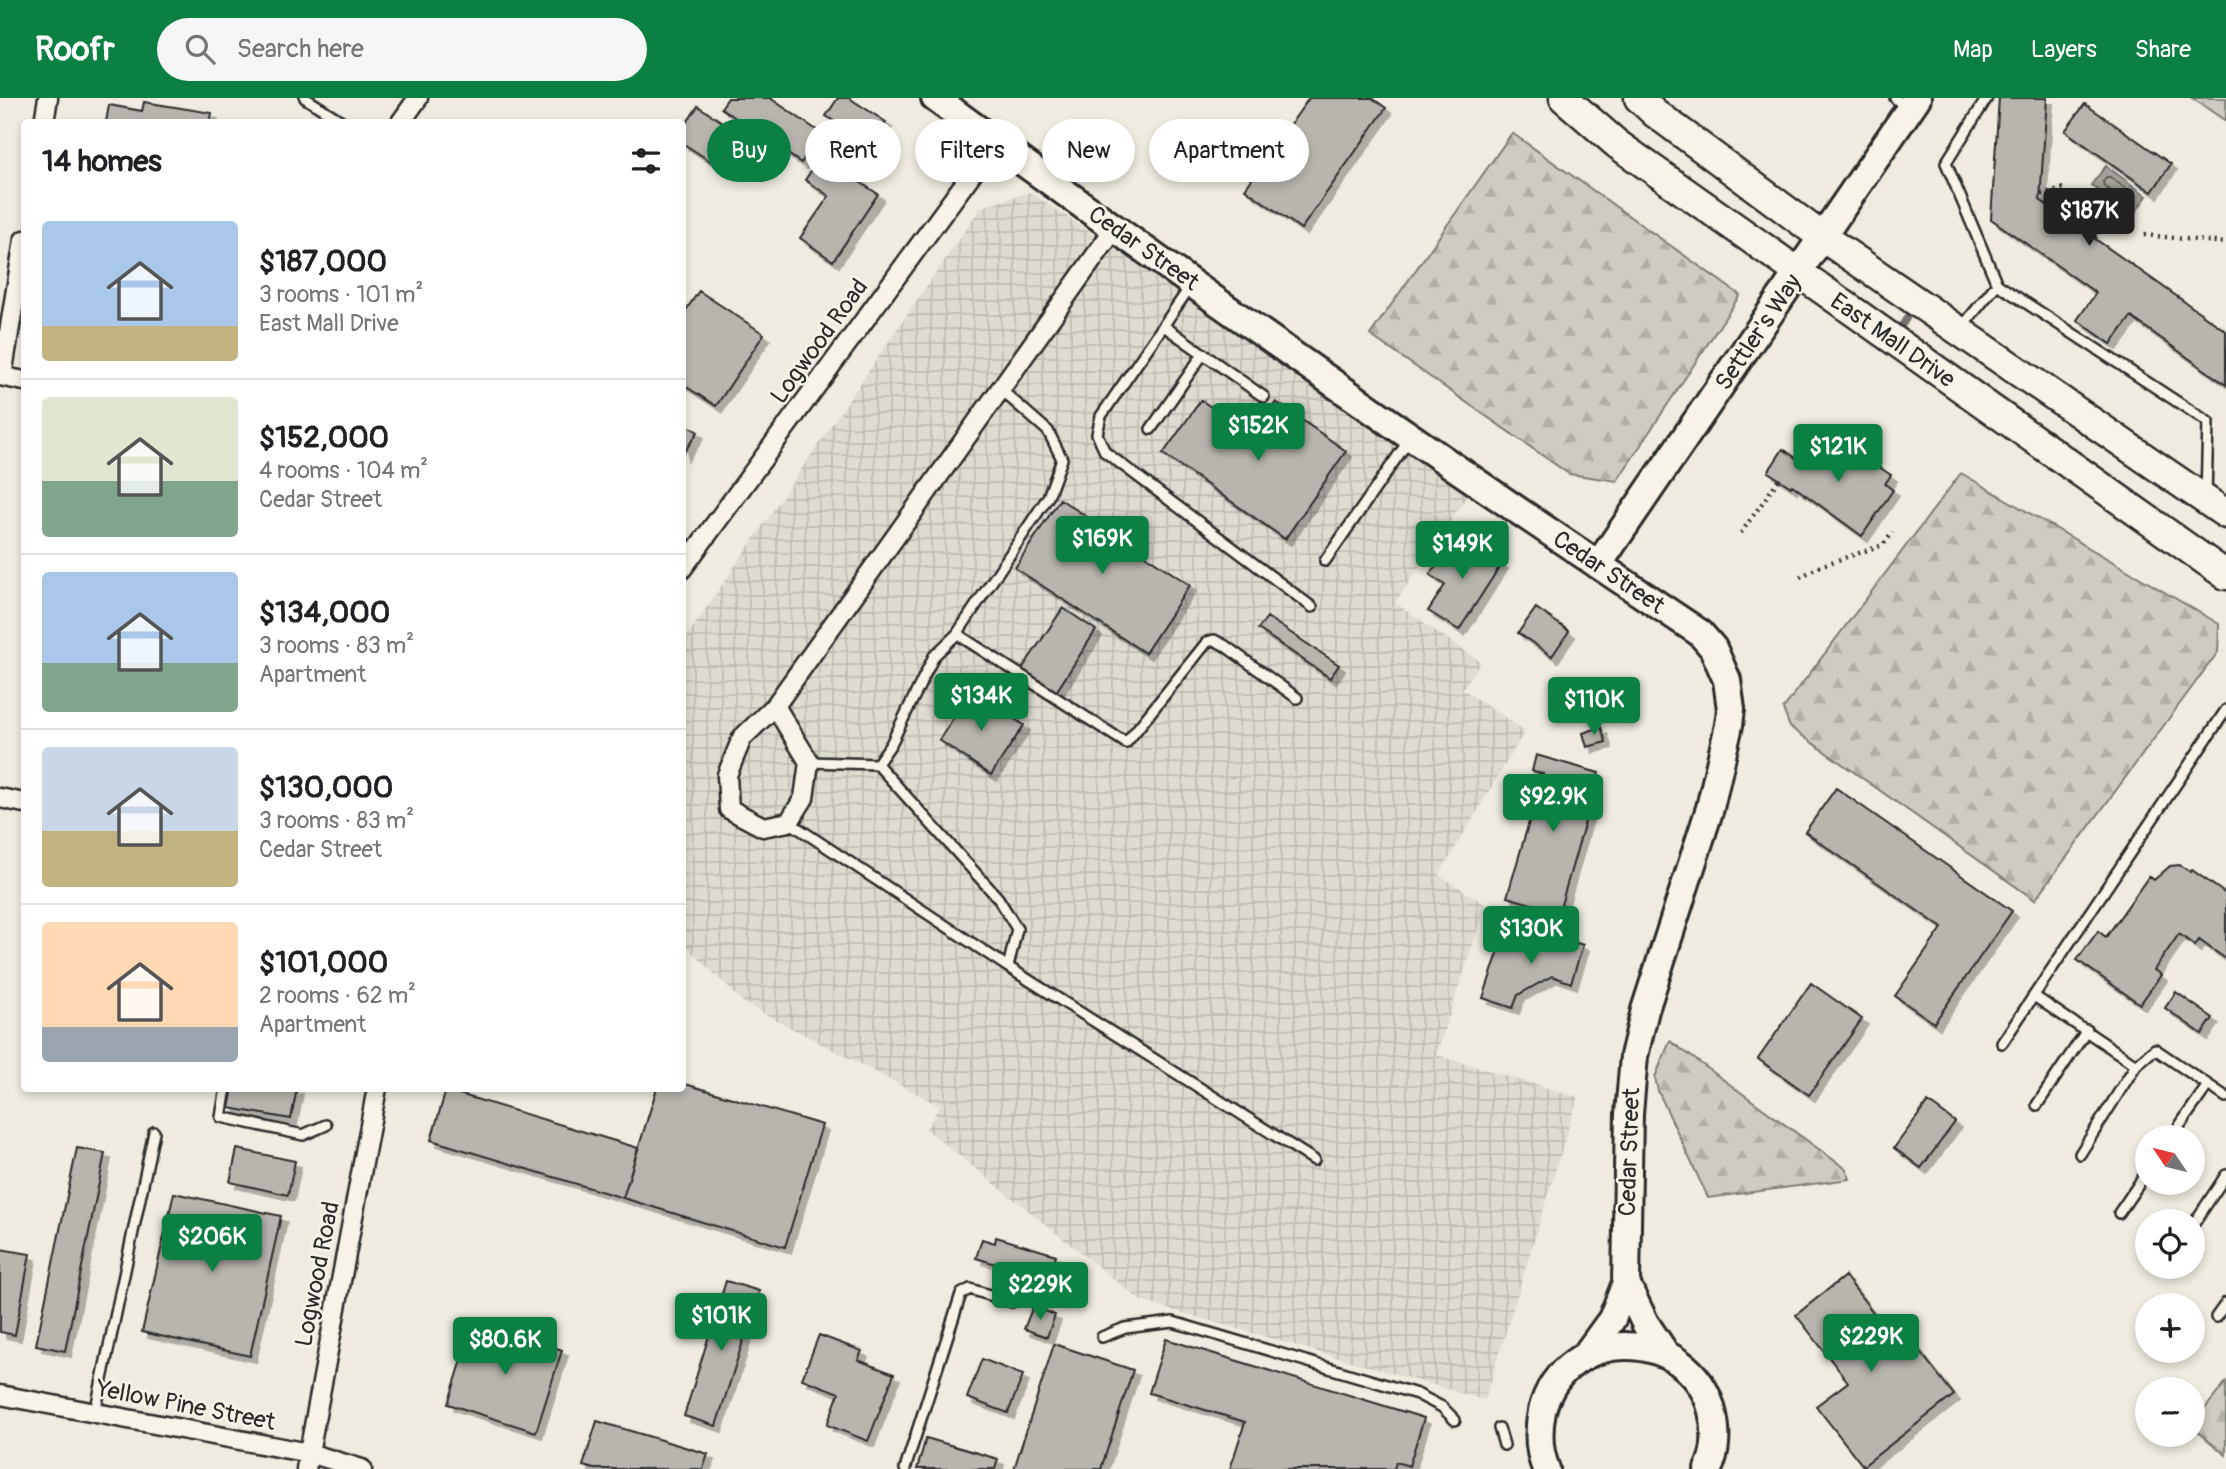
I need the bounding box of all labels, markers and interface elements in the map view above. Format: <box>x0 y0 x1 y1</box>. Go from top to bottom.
search box <box>157 18 647 81</box>
text: Roofr <box>35 29 115 70</box>
icon: search <box>181 30 219 68</box>
text: Search here <box>237 33 364 65</box>
text: Map <box>1953 35 1993 64</box>
text: Layers <box>2031 35 2097 64</box>
text: Share <box>2135 35 2191 64</box>
chip: Buy <box>707 119 791 182</box>
chip: Rent <box>805 119 901 182</box>
chip: Filters <box>915 119 1028 182</box>
chip: New <box>1042 119 1135 182</box>
chip: Apartment <box>1149 119 1309 182</box>
icon: filters <box>627 142 665 180</box>
text: 14 homes <box>42 143 162 180</box>
pin: $187K <box>2040 188 2138 248</box>
text: $187K <box>2059 196 2119 225</box>
street label: Cedar Street <box>1083 200 1205 297</box>
text: $187,000 <box>259 243 387 280</box>
icon: home <box>98 249 182 333</box>
street label: Settler's Way <box>1709 269 1808 396</box>
street label: Logwood Road <box>764 273 874 409</box>
text: 3 rooms · 101 m² <box>259 280 423 309</box>
street label: East Mall Drive <box>1825 287 1961 394</box>
text: East Mall Drive <box>259 309 399 338</box>
pin: $152K <box>1209 404 1307 463</box>
text: $152K <box>1228 411 1288 440</box>
text: $152,000 <box>259 419 389 456</box>
pin: $121K <box>1789 424 1887 484</box>
icon: home <box>98 425 182 509</box>
text: $121K <box>1809 432 1867 461</box>
text: 4 rooms · 104 m² <box>259 456 428 485</box>
text: Cedar Street <box>259 485 382 514</box>
pin: $169K <box>1053 517 1151 576</box>
pin: $149K <box>1413 522 1511 581</box>
text: $169K <box>1072 524 1132 553</box>
street label: Cedar Street <box>1547 524 1670 621</box>
text: $149K <box>1432 529 1492 558</box>
text: $134,000 <box>259 594 390 631</box>
icon: home <box>98 600 182 684</box>
text: 3 rooms · 83 m² <box>259 631 414 660</box>
text: Apartment <box>259 660 366 689</box>
pin: $134K <box>932 674 1030 733</box>
pin: $110K <box>1545 678 1643 737</box>
text: $134K <box>950 681 1012 710</box>
text: $110K <box>1564 685 1624 714</box>
text: $130,000 <box>259 769 393 806</box>
pin: $92.9K <box>1496 774 1610 834</box>
icon: home <box>98 775 182 859</box>
text: $92.9K <box>1519 782 1587 811</box>
text: 3 rooms · 83 m² <box>259 806 414 835</box>
text: Cedar Street <box>259 835 382 864</box>
pin: $130K <box>1482 906 1580 966</box>
text: $130K <box>1499 914 1563 943</box>
text: $101,000 <box>259 944 388 981</box>
icon: home <box>98 950 182 1034</box>
text: 2 rooms · 62 m² <box>259 981 416 1010</box>
text: Apartment <box>259 1010 366 1039</box>
street label: Cedar Street <box>1613 1087 1646 1217</box>
north arrow <box>2135 1125 2205 1195</box>
map controls <box>2135 1125 2205 1447</box>
street label: Logwood Road <box>289 1199 346 1349</box>
button: locate <box>2135 1209 2205 1279</box>
pin: $206K <box>163 1214 261 1274</box>
text: $206K <box>178 1222 246 1251</box>
pin: $229K <box>991 1262 1089 1322</box>
text: $229K <box>1008 1270 1072 1299</box>
button: + <box>2135 1293 2205 1363</box>
pin: $101K <box>672 1294 770 1353</box>
text: $101K <box>691 1301 751 1330</box>
pin: $229K <box>1822 1314 1920 1374</box>
pin: $80.6K <box>448 1318 562 1377</box>
text: $229K <box>1839 1322 1903 1351</box>
text: $80.6K <box>469 1325 541 1354</box>
street label: Yellow Pine Street <box>93 1374 278 1437</box>
button: − <box>2135 1377 2205 1447</box>

